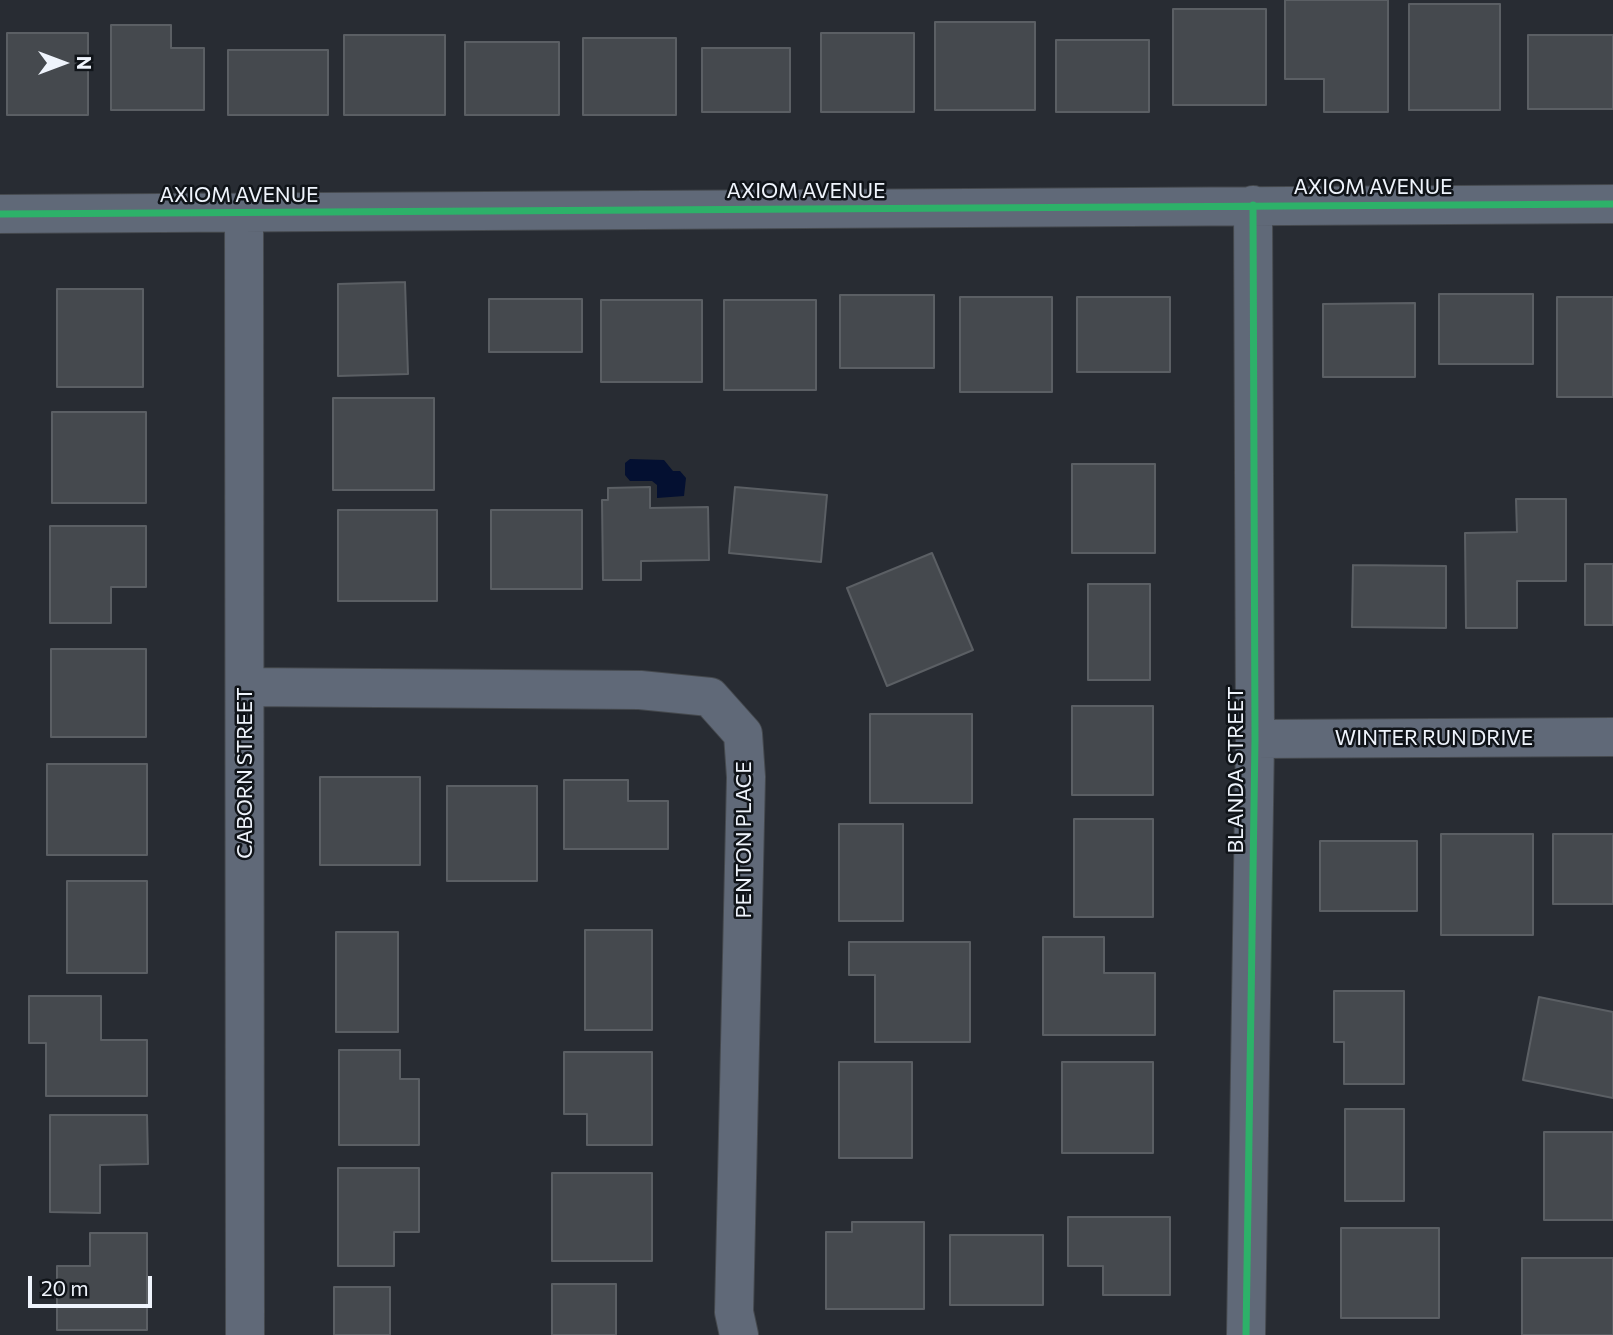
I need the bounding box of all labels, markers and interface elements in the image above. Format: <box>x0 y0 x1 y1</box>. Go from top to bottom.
north arrow <box>28 28 98 98</box>
text: N <box>73 56 96 70</box>
street label: AXIOM AVENUE <box>1294 174 1452 200</box>
street label: AXIOM AVENUE <box>727 178 885 204</box>
street label: AXIOM AVENUE <box>160 182 318 208</box>
street label: BLANDA STREET <box>1223 686 1249 854</box>
street label: CABORN STREET <box>232 687 258 859</box>
street label: WINTER RUN DRIVE <box>1335 725 1533 751</box>
street label: PENTON PLACE <box>731 761 757 919</box>
scale bar <box>32 1262 156 1306</box>
text: 20 m <box>41 1275 89 1300</box>

